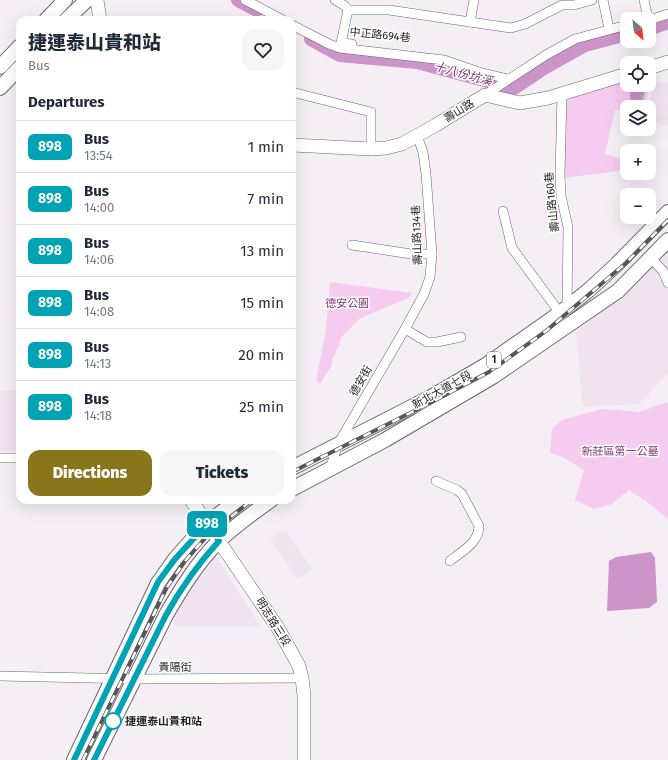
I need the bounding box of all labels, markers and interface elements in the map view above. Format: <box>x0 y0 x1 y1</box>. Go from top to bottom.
north arrow <box>620 12 656 48</box>
map controls <box>620 12 656 224</box>
street label: 中正路694巷 <box>349 25 411 45</box>
button: heart <box>242 29 284 71</box>
text: 捷運泰山貴和站 <box>28 31 161 54</box>
button: locate <box>620 56 656 92</box>
text: Bus <box>28 58 50 73</box>
water label: 十八份坑溪 <box>432 59 496 89</box>
text: Departures <box>28 93 105 111</box>
street label: 壽山路 <box>442 97 476 125</box>
button: layers <box>620 100 656 136</box>
text: Bus <box>84 130 109 148</box>
text: 898 <box>38 138 62 155</box>
text: 1 min <box>248 138 284 156</box>
button: + <box>620 144 656 180</box>
text: 13:54 <box>84 148 113 163</box>
street label: 壽山路160巷 <box>542 171 562 233</box>
text: Bus <box>84 182 109 200</box>
button: − <box>620 188 656 224</box>
text: 898 <box>38 190 62 207</box>
text: 7 min <box>247 190 284 208</box>
text: 14:00 <box>84 200 114 215</box>
street label: 壽山路134巷 <box>409 205 425 265</box>
text: Bus <box>84 234 109 252</box>
text: 898 <box>38 242 62 259</box>
text: 13 min <box>240 242 284 260</box>
text: 14:06 <box>84 252 114 267</box>
text: Bus <box>84 286 109 304</box>
text: 898 <box>38 294 62 311</box>
text: 15 min <box>240 294 284 312</box>
park label: 德安公園 <box>325 297 369 310</box>
text: 14:08 <box>84 304 114 319</box>
text: Bus <box>84 338 109 356</box>
text: 898 <box>38 346 62 363</box>
text: 20 min <box>238 346 284 364</box>
road number: 1 <box>487 352 501 368</box>
text: 14:13 <box>84 356 111 371</box>
street label: 德安街 <box>347 363 375 399</box>
street label: 新北大道七段 <box>410 368 474 412</box>
text: Bus <box>84 390 109 408</box>
text: 898 <box>38 398 62 415</box>
text: 25 min <box>239 398 284 416</box>
text: 14:18 <box>84 408 112 423</box>
park label: 新莊區第一公墓 <box>582 445 659 458</box>
button: Directions <box>28 450 152 496</box>
button: Tickets <box>160 450 284 496</box>
line badge: 898 <box>184 511 230 537</box>
text: 898 <box>195 515 219 532</box>
street label: 明志路三段 <box>253 595 293 649</box>
street label: 貴陽街 <box>159 661 192 674</box>
marker: 捷運泰山貴和站 <box>104 712 122 730</box>
place label: 捷運泰山貴和站 <box>125 715 202 728</box>

